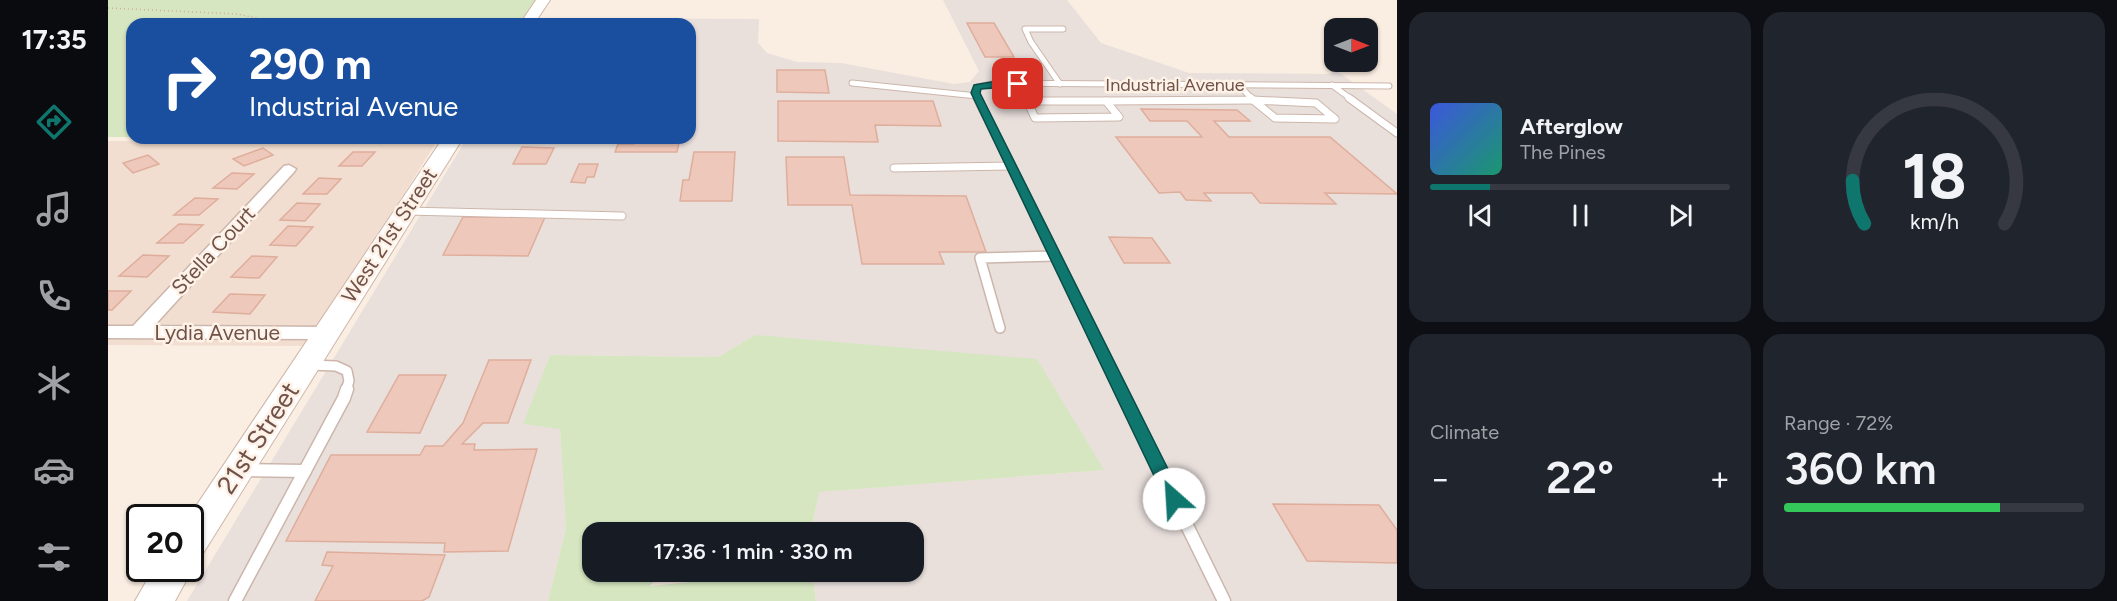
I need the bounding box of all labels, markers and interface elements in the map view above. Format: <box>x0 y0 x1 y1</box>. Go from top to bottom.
north arrow <box>1324 18 1378 72</box>
map controls <box>1324 18 1378 72</box>
text: 17:35 <box>21 23 87 56</box>
text: 290 m <box>249 39 372 90</box>
icon: right <box>150 42 228 120</box>
pin <box>992 58 1043 109</box>
icon: arrive <box>1001 67 1034 100</box>
street label: Industrial Avenue <box>1105 74 1245 96</box>
text: Industrial Avenue <box>249 90 458 123</box>
icon: directions <box>33 101 75 143</box>
text: Afterglow <box>1520 113 1623 140</box>
text: 18 <box>1902 139 1966 214</box>
text: The Pines <box>1520 140 1606 164</box>
street label: West 21st Street <box>336 163 442 307</box>
icon: music <box>33 188 75 230</box>
icon: previous <box>1464 199 1497 232</box>
icon: pause <box>1564 199 1597 232</box>
icon: next <box>1664 199 1697 232</box>
street label: Stella Court <box>166 201 260 299</box>
text: km/h <box>1910 210 1958 235</box>
icon: phone <box>33 275 75 317</box>
street label: Lydia Avenue <box>154 320 280 345</box>
icon: climate <box>33 362 75 404</box>
street label: 21st Street <box>210 376 306 500</box>
text: Range · 72% <box>1784 411 1893 435</box>
text: Climate <box>1430 420 1499 444</box>
text: 360 km <box>1784 441 1937 495</box>
icon: car <box>33 449 75 491</box>
text: 22° <box>1546 450 1614 504</box>
text: − <box>1430 459 1451 498</box>
text: + <box>1709 459 1730 498</box>
position arrow <box>1142 467 1206 531</box>
speed limit sign: 20 <box>126 504 204 582</box>
icon: filters <box>33 536 75 578</box>
text: 17:36 · 1 min · 330 m <box>654 538 852 565</box>

